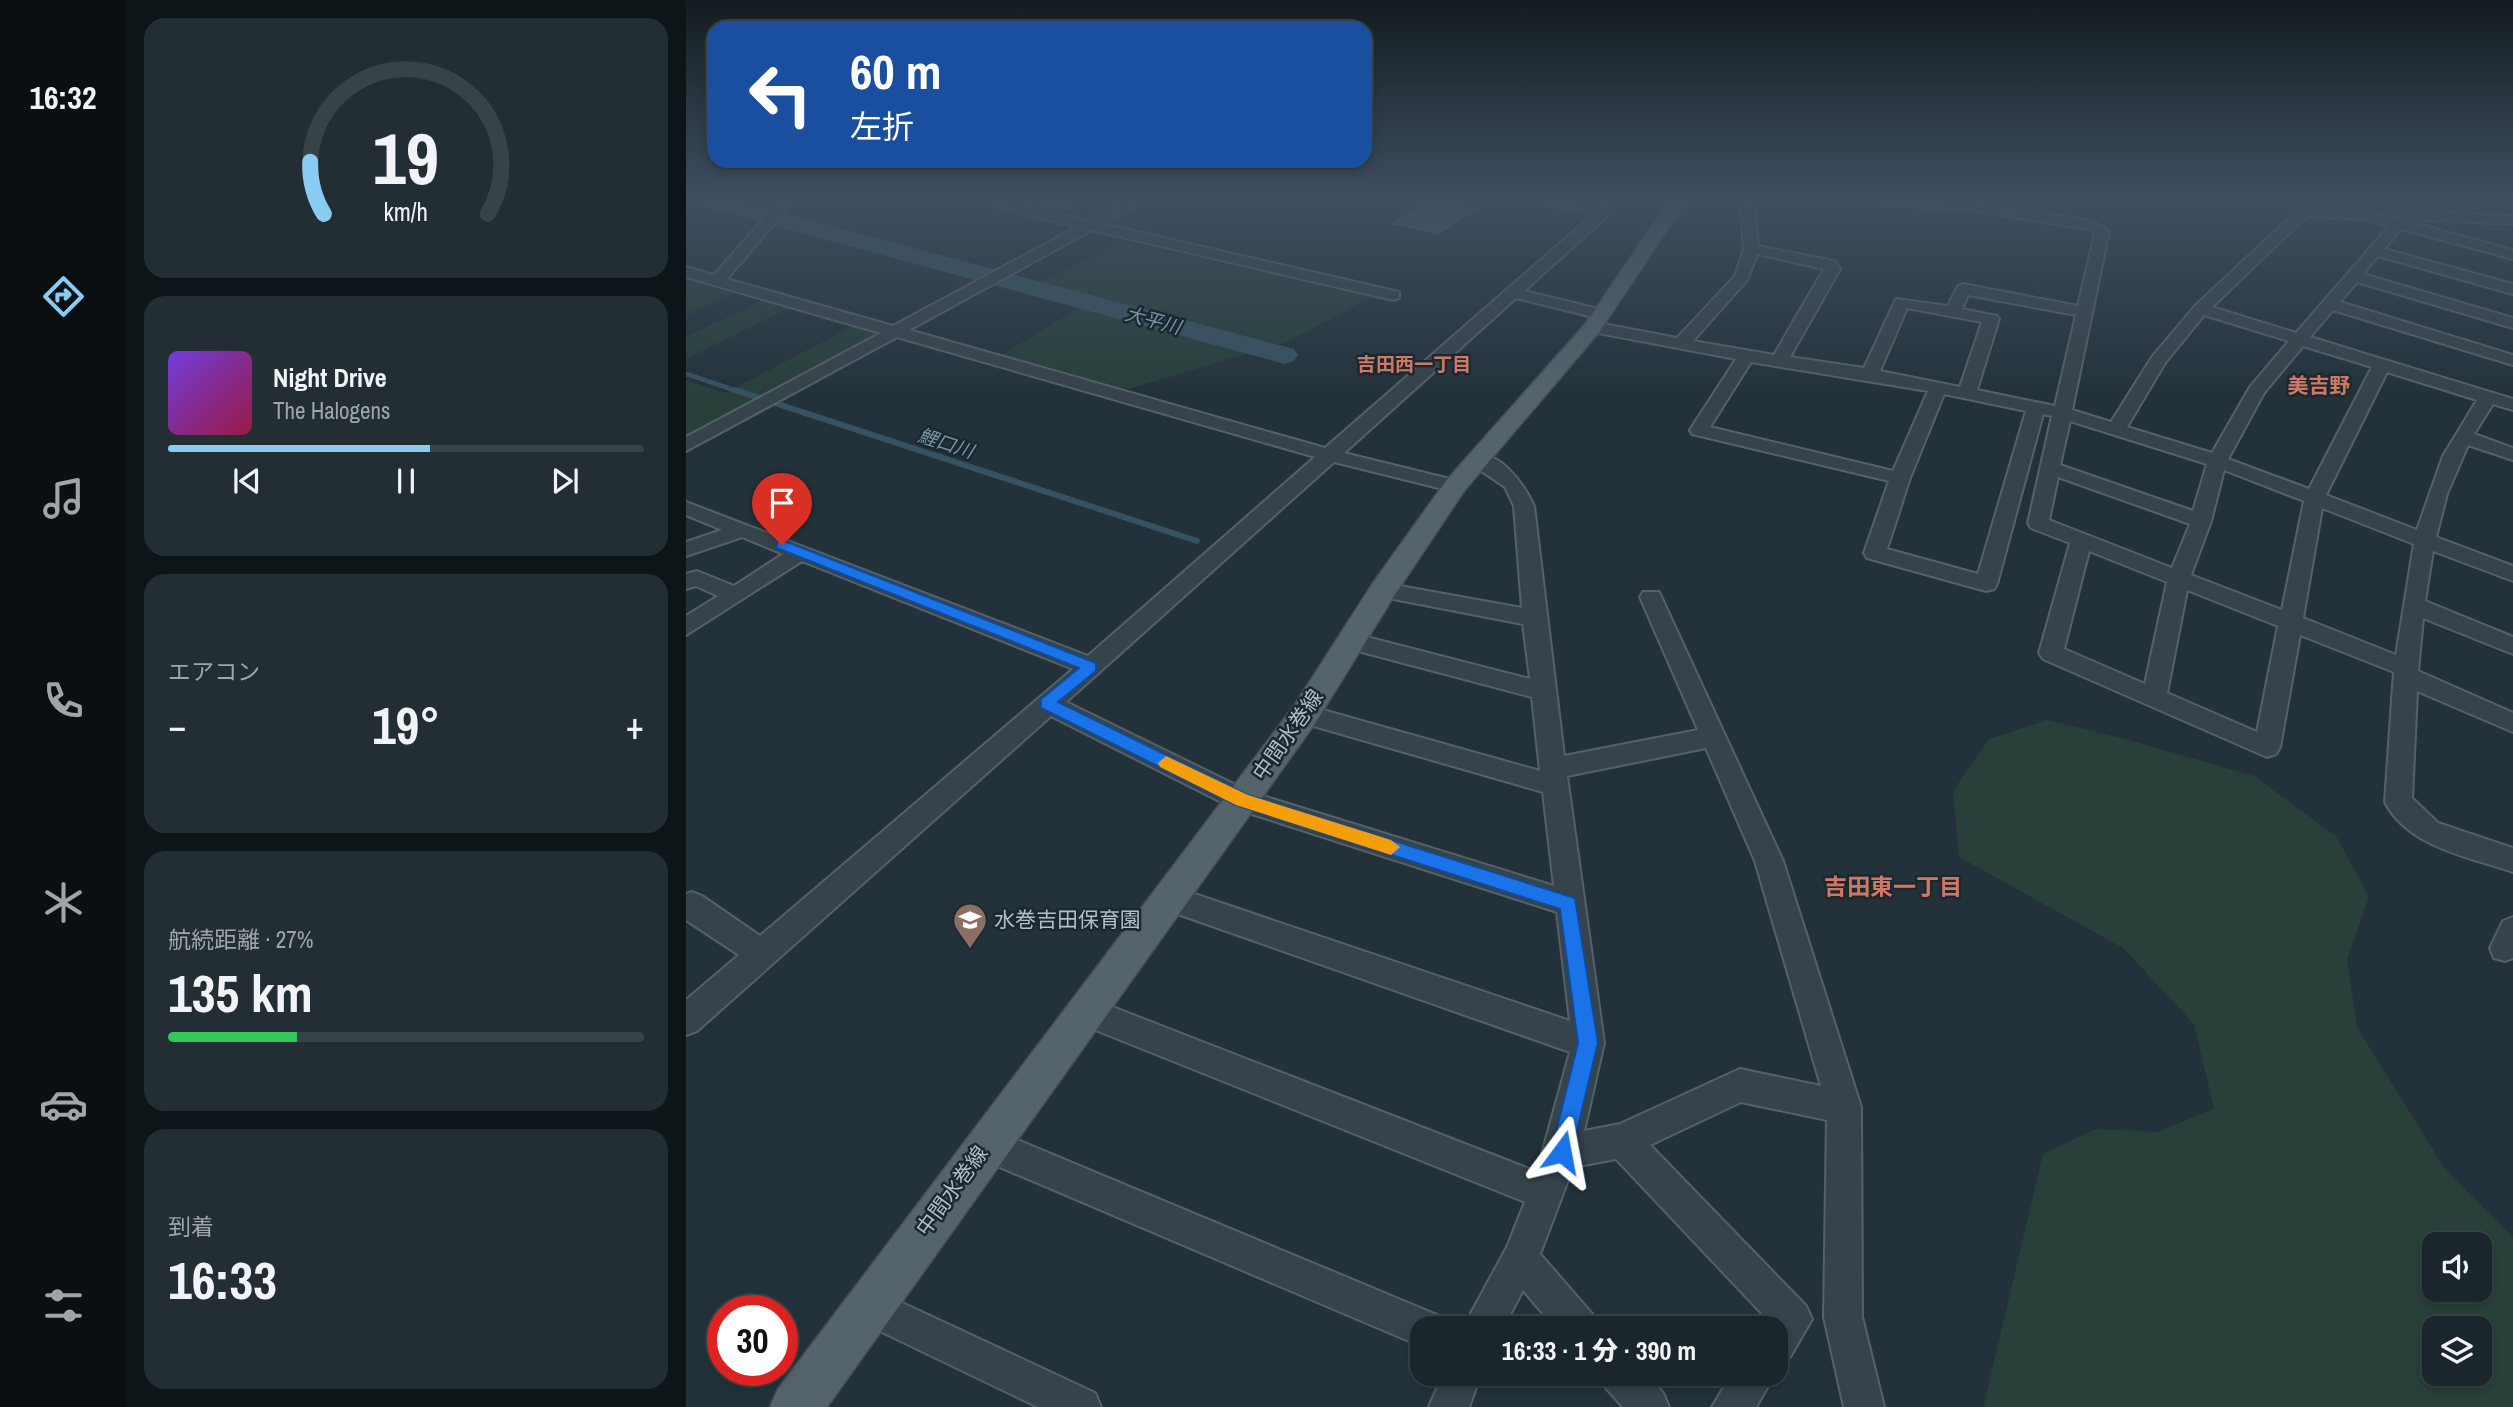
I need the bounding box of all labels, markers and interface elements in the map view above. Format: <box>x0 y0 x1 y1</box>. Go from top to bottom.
text: 60 m <box>850 38 942 104</box>
icon: left <box>735 49 826 140</box>
text: 16:32 <box>29 76 97 119</box>
text: 左折 <box>850 105 914 148</box>
text: 19 <box>373 109 439 207</box>
text: km/h <box>384 195 428 229</box>
icon: directions <box>39 272 88 321</box>
water label: 大平川 <box>1122 300 1186 340</box>
district label: 吉田西一丁目 <box>1357 351 1471 377</box>
text: Night Drive <box>273 360 387 395</box>
district label: 美吉野 <box>2288 371 2351 400</box>
text: The Halogens <box>273 395 390 426</box>
water label: 鯉口川 <box>915 422 979 465</box>
icon: previous <box>228 462 266 500</box>
icon: pause <box>387 462 425 500</box>
icon: next <box>546 462 584 500</box>
pin <box>752 473 812 545</box>
icon: music <box>39 474 88 523</box>
icon: arrive <box>763 484 801 522</box>
text: エアコン <box>168 656 260 687</box>
icon: phone <box>39 676 88 725</box>
street label: 中間水巻線 <box>1246 683 1330 786</box>
text: 19° <box>372 690 440 760</box>
text: − <box>168 700 186 751</box>
text: + <box>626 700 644 751</box>
district label: 吉田東一丁目 <box>1824 871 1962 902</box>
icon: climate <box>39 878 88 927</box>
school or university icon: 水巻吉田保育園 <box>951 901 989 950</box>
place label: 水巻吉田保育園 <box>994 905 1141 934</box>
text: 航続距離 · 27% <box>168 924 313 955</box>
text: 135 km <box>168 958 313 1028</box>
icon: car <box>39 1080 88 1129</box>
position arrow <box>1525 1115 1599 1189</box>
street label: 中間水巻線 <box>909 1140 994 1242</box>
text: 到着 <box>168 1211 214 1242</box>
map controls <box>2422 1232 2492 1386</box>
button: sound <box>2422 1232 2492 1302</box>
text: 16:33 <box>168 1245 277 1315</box>
icon: filters <box>39 1281 88 1330</box>
speed limit sign: 30 <box>707 1295 798 1386</box>
button: layers <box>2422 1316 2492 1386</box>
text: 16:33 · 1 分 · 390 m <box>1502 1333 1696 1368</box>

